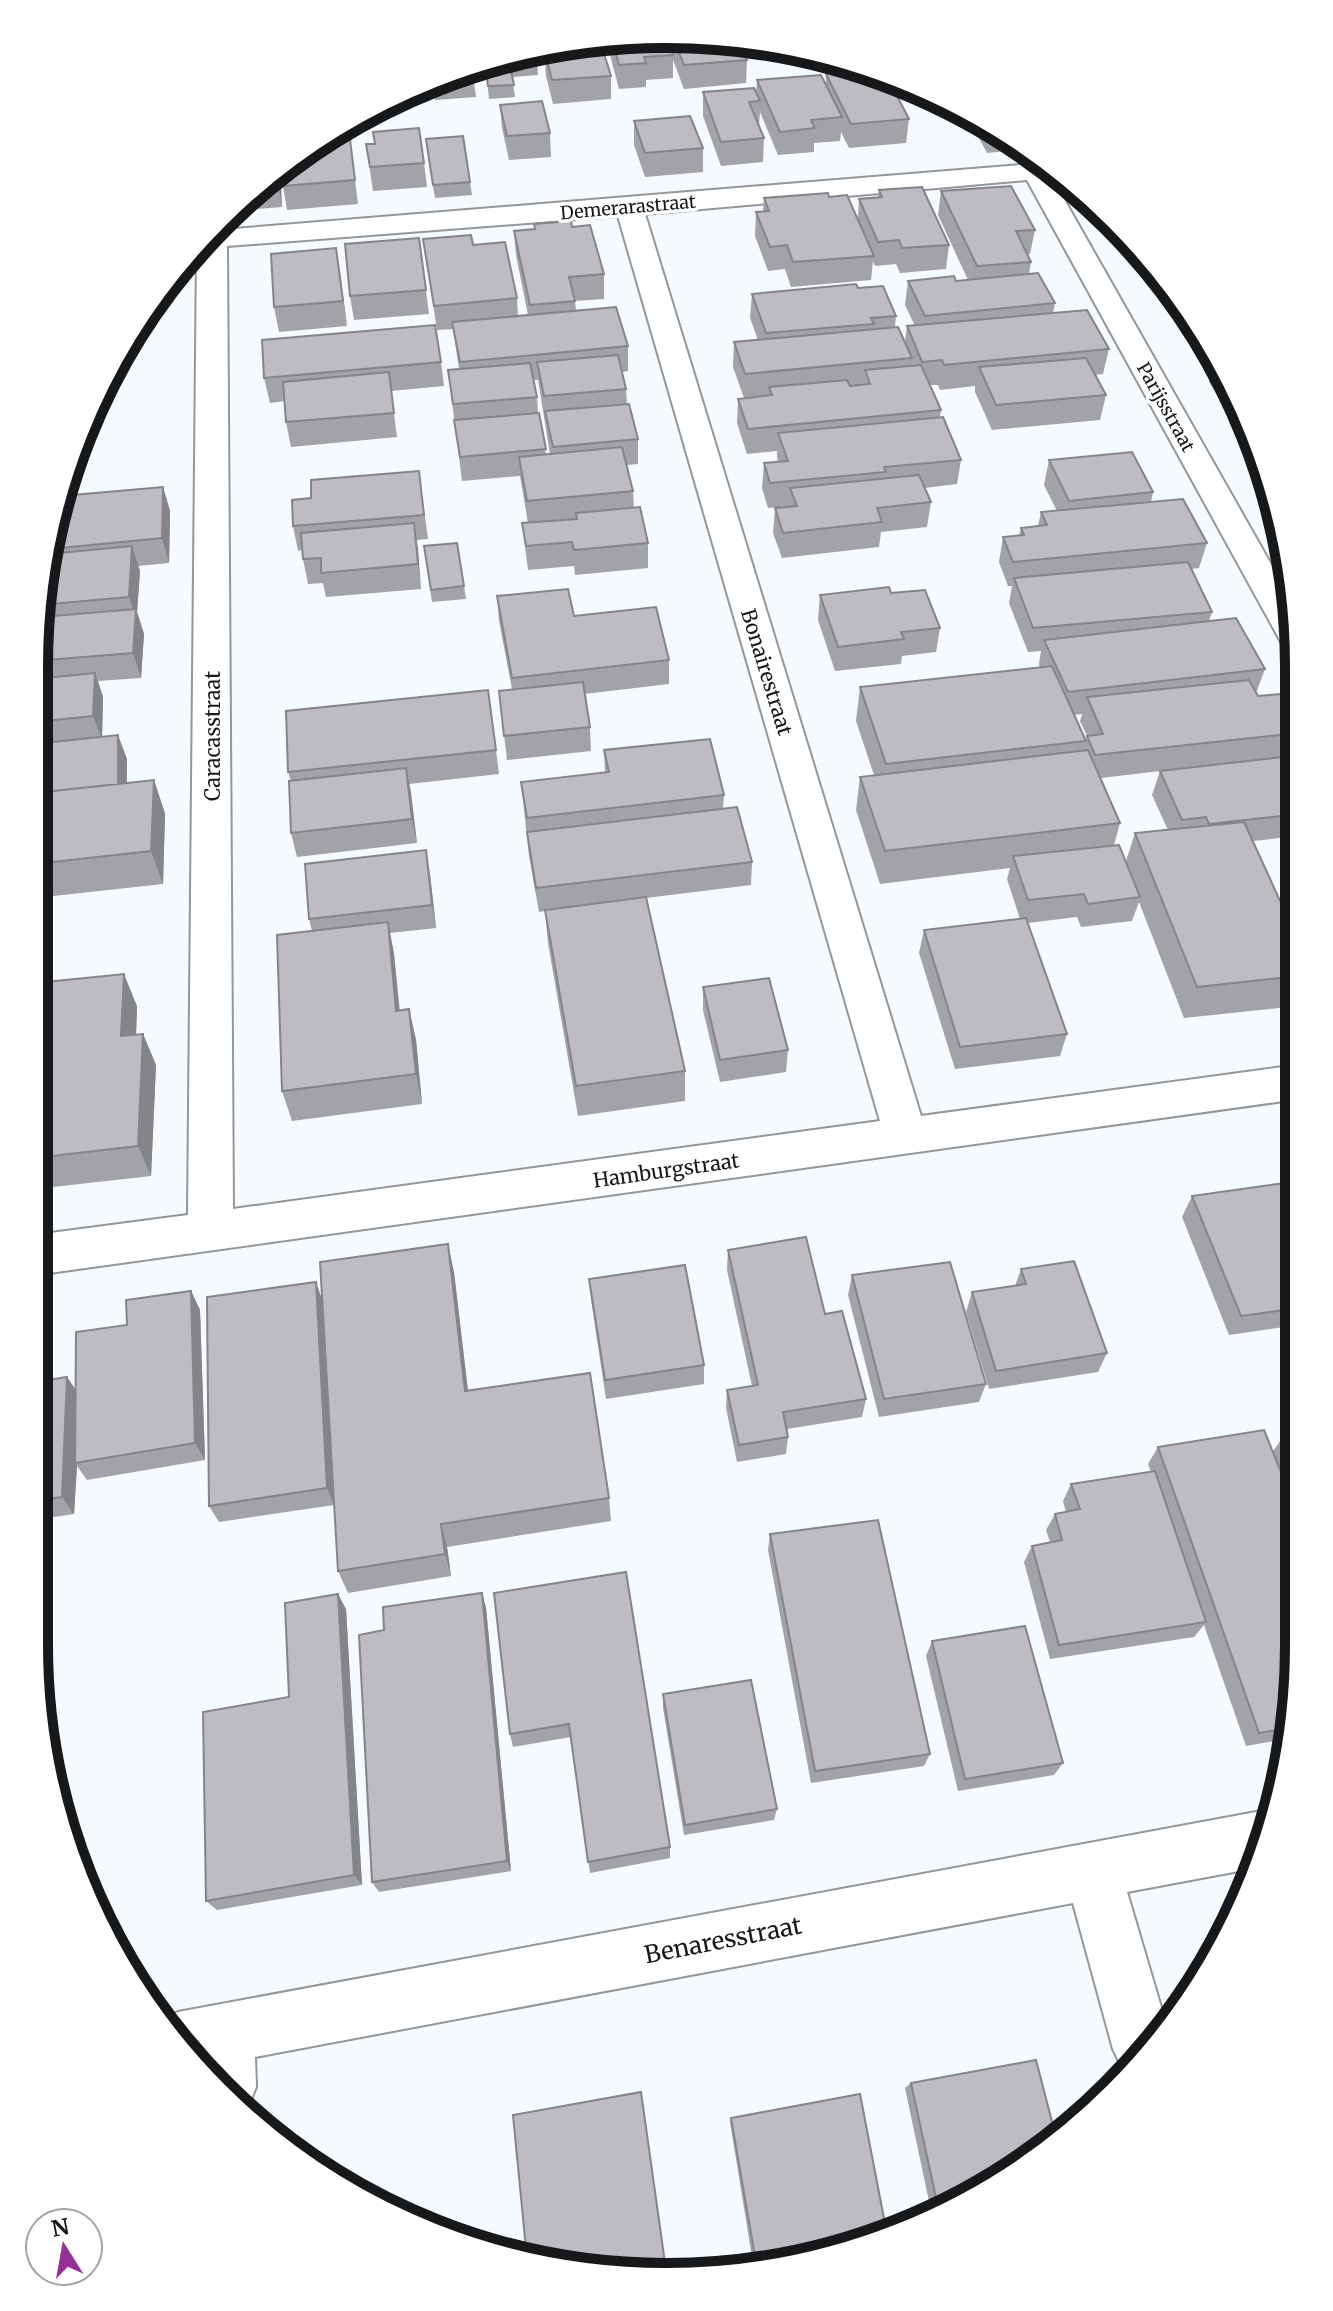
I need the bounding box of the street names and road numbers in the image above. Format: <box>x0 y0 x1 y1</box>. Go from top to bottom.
street label: Demerarastraat <box>559 190 697 224</box>
street label: Parijsstraat <box>1132 358 1200 456</box>
street label: Bonairestraat <box>736 606 798 738</box>
street label: Caracasstraat <box>200 671 225 801</box>
street label: Hamburgstraat <box>591 1147 741 1193</box>
street label: Benaresstraat <box>642 1909 805 1970</box>

